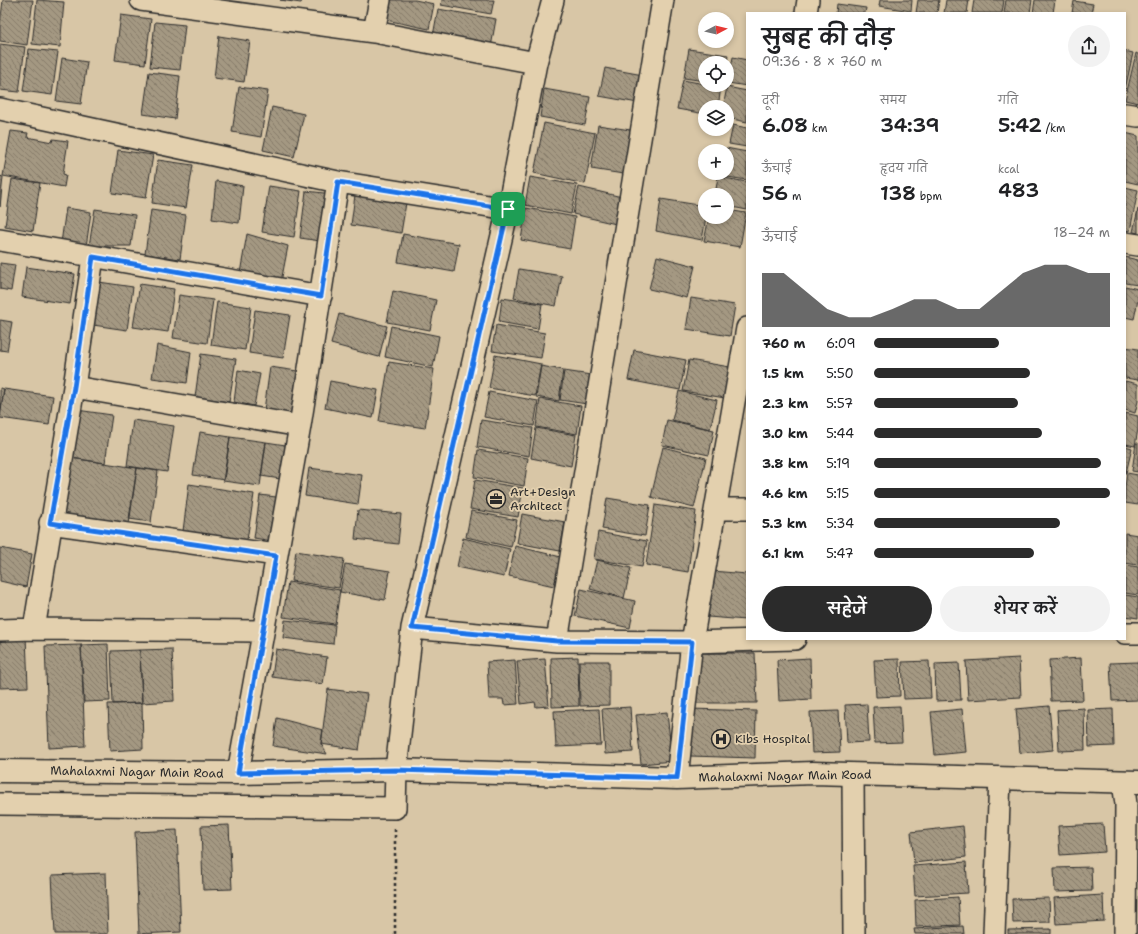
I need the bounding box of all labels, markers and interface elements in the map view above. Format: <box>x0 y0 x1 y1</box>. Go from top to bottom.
north arrow <box>698 12 734 48</box>
map controls <box>698 12 734 224</box>
text: सुबह की दौड़ <box>762 23 894 52</box>
button: share <box>1068 25 1110 67</box>
text: 09:36 · 8 × 760 m <box>762 53 882 70</box>
button: locate <box>698 56 734 92</box>
text: दूरी <box>762 93 779 108</box>
text: समय <box>880 93 906 108</box>
text: गति <box>998 93 1018 108</box>
button: layers <box>698 100 734 136</box>
text: 6.08 <box>762 112 808 138</box>
text: 34:39 <box>880 112 940 138</box>
text: 5:42 <box>998 112 1042 138</box>
text: km <box>808 121 827 136</box>
text: /km <box>1042 121 1065 136</box>
button: + <box>698 144 734 180</box>
text: ऊँचाई <box>762 161 792 176</box>
text: हृदय गति <box>880 161 928 176</box>
text: kcal <box>998 162 1019 177</box>
text: 483 <box>998 177 1039 203</box>
text: 56 <box>762 180 788 206</box>
text: 138 <box>880 180 916 206</box>
button: − <box>698 188 734 224</box>
text: m <box>788 189 802 204</box>
text: bpm <box>916 189 942 204</box>
pin <box>491 192 525 226</box>
icon: arrive <box>497 198 519 220</box>
text: 18–24 m <box>1054 224 1110 241</box>
text: ऊँचाई <box>762 228 797 245</box>
text: 760 m <box>762 335 805 352</box>
text: 6:09 <box>826 335 856 352</box>
text: 1.5 km <box>762 365 804 382</box>
text: 5:50 <box>826 365 854 382</box>
text: 2.3 km <box>762 395 808 412</box>
text: 5:57 <box>826 395 853 412</box>
text: 3.0 km <box>762 425 808 442</box>
text: 5:44 <box>826 425 854 442</box>
text: 3.8 km <box>762 455 808 472</box>
text: 5:19 <box>826 455 850 472</box>
place label: Art+Design Architect <box>510 484 575 514</box>
text: 4.6 km <box>762 485 808 502</box>
text: 5:15 <box>826 485 849 502</box>
office icon: Art+Design Architect <box>485 488 507 510</box>
text: 5.3 km <box>762 515 807 532</box>
text: 5:34 <box>826 515 854 532</box>
text: 6.1 km <box>762 545 804 562</box>
text: 5:47 <box>826 545 854 562</box>
button: सहेजें <box>762 586 932 632</box>
button: शेयर करें <box>940 586 1110 632</box>
hospital icon: Kibs Hospital <box>710 728 732 750</box>
place label: Kibs Hospital <box>735 731 811 747</box>
street label: Mahalaxmi Nagar Main Road <box>50 762 224 782</box>
street label: Mahalaxmi Nagar Main Road <box>698 766 872 786</box>

